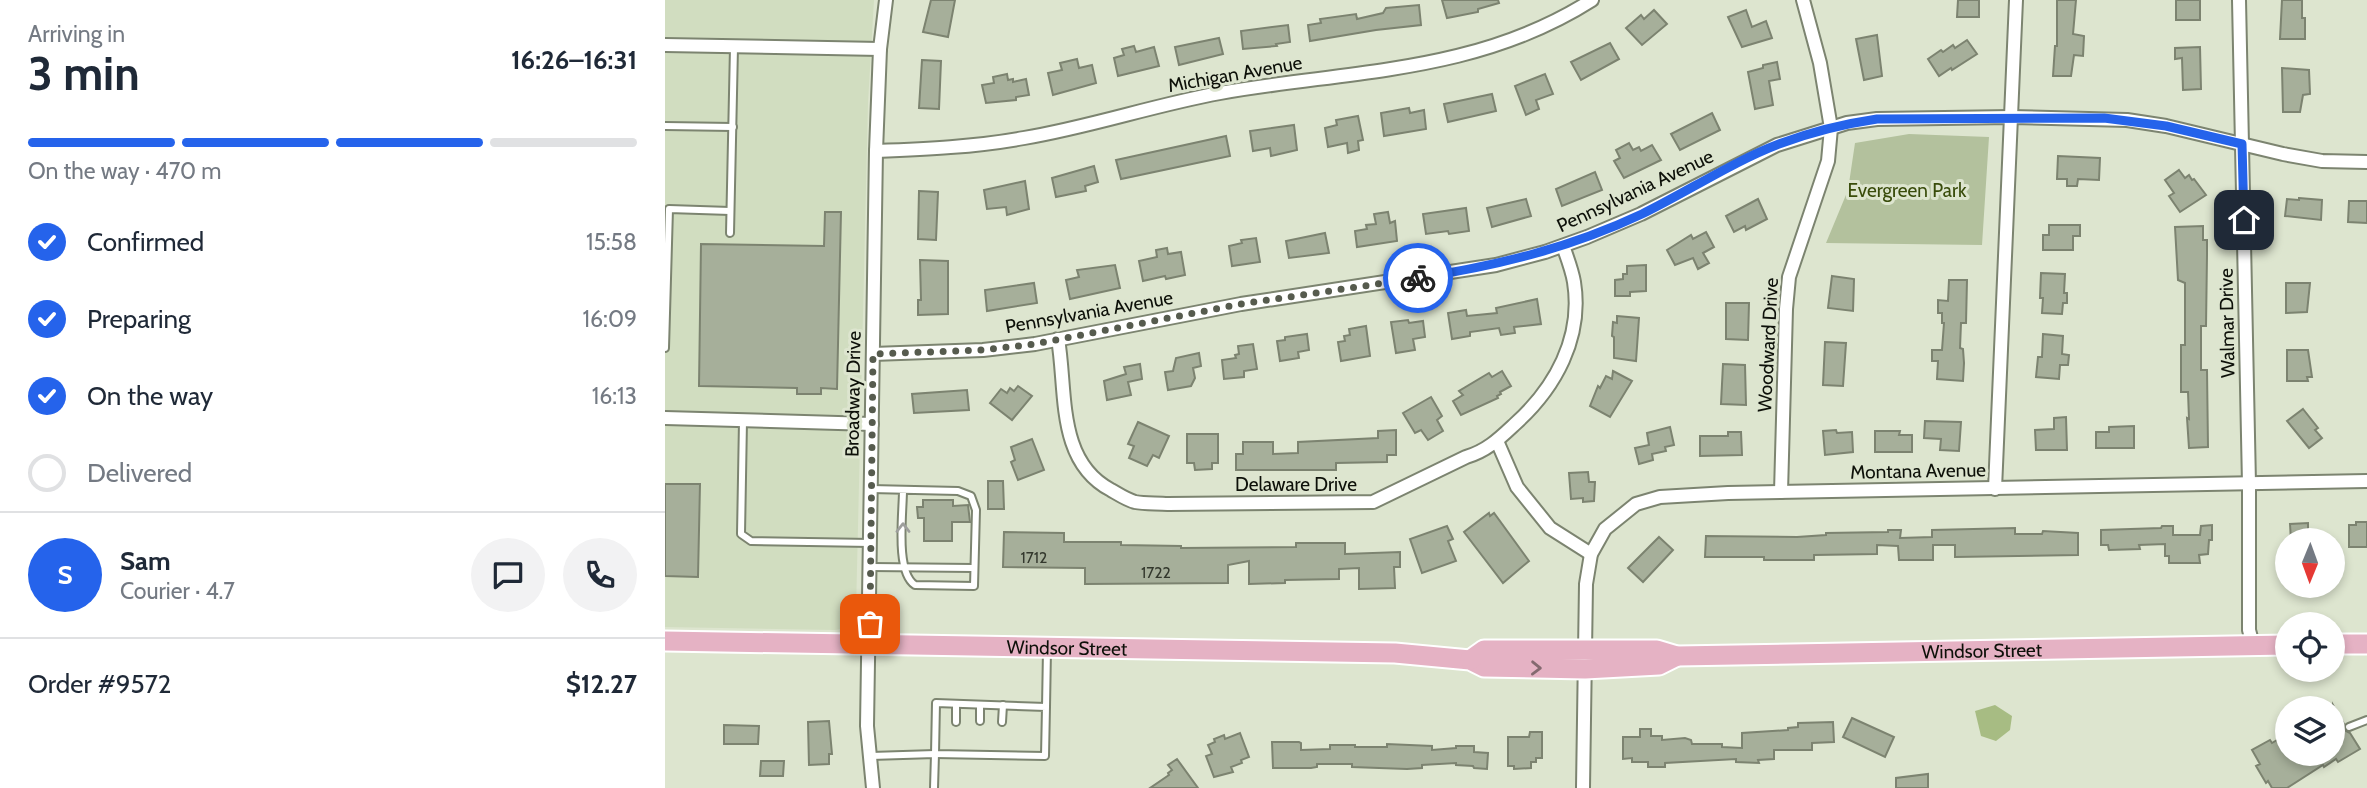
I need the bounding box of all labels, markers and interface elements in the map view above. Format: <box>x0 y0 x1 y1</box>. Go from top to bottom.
text: Arriving in <box>28 20 125 48</box>
text: 16:26–16:31 <box>511 44 637 76</box>
text: 3 min <box>28 46 140 102</box>
street label: Michigan Avenue <box>1166 51 1304 97</box>
street label: Pennsylvania Avenue <box>1553 145 1717 237</box>
text: On the way · 470 m <box>28 157 221 185</box>
park label: Evergreen Park <box>1848 179 1967 202</box>
pin <box>2214 190 2274 250</box>
icon: home <box>2225 201 2263 239</box>
icon: check <box>28 223 66 261</box>
text: Confirmed <box>87 226 204 258</box>
text: 15:58 <box>586 228 637 256</box>
courier <box>1383 243 1453 313</box>
icon: bike <box>1399 259 1437 297</box>
street label: Walmar Drive <box>2215 268 2239 378</box>
street label: Woodward Drive <box>1753 277 1783 413</box>
street label: Pennsylvania Avenue <box>1003 286 1175 338</box>
icon: check <box>28 300 66 338</box>
text: Preparing <box>87 303 191 335</box>
text: 16:09 <box>583 305 637 333</box>
street label: Broadway Drive <box>840 331 866 457</box>
icon: check <box>28 377 66 415</box>
text: On the way <box>87 380 213 412</box>
text: 16:13 <box>592 382 637 410</box>
text: Delivered <box>87 457 192 489</box>
street label: Montana Avenue <box>1850 458 1986 484</box>
street label: Delaware Drive <box>1235 473 1357 496</box>
one-way arrow <box>895 523 911 533</box>
north arrow <box>2275 528 2345 598</box>
map controls <box>2275 528 2345 766</box>
button: chat <box>471 538 545 612</box>
button: phone <box>563 538 637 612</box>
text: Sam <box>120 545 171 577</box>
house number: 1712 <box>1021 548 1047 567</box>
text: S <box>57 559 73 591</box>
house number: 1722 <box>1141 563 1171 582</box>
text: Courier · 4.7 <box>120 577 235 605</box>
pin <box>840 594 900 654</box>
icon: bag <box>851 605 889 643</box>
button: locate <box>2275 612 2345 682</box>
street label: Windsor Street <box>1006 635 1128 660</box>
street label: Windsor Street <box>1921 638 2043 663</box>
one-way arrow <box>1531 660 1542 676</box>
text: Order #9572 <box>28 668 171 700</box>
text: $12.27 <box>566 668 637 700</box>
button: layers <box>2275 696 2345 766</box>

